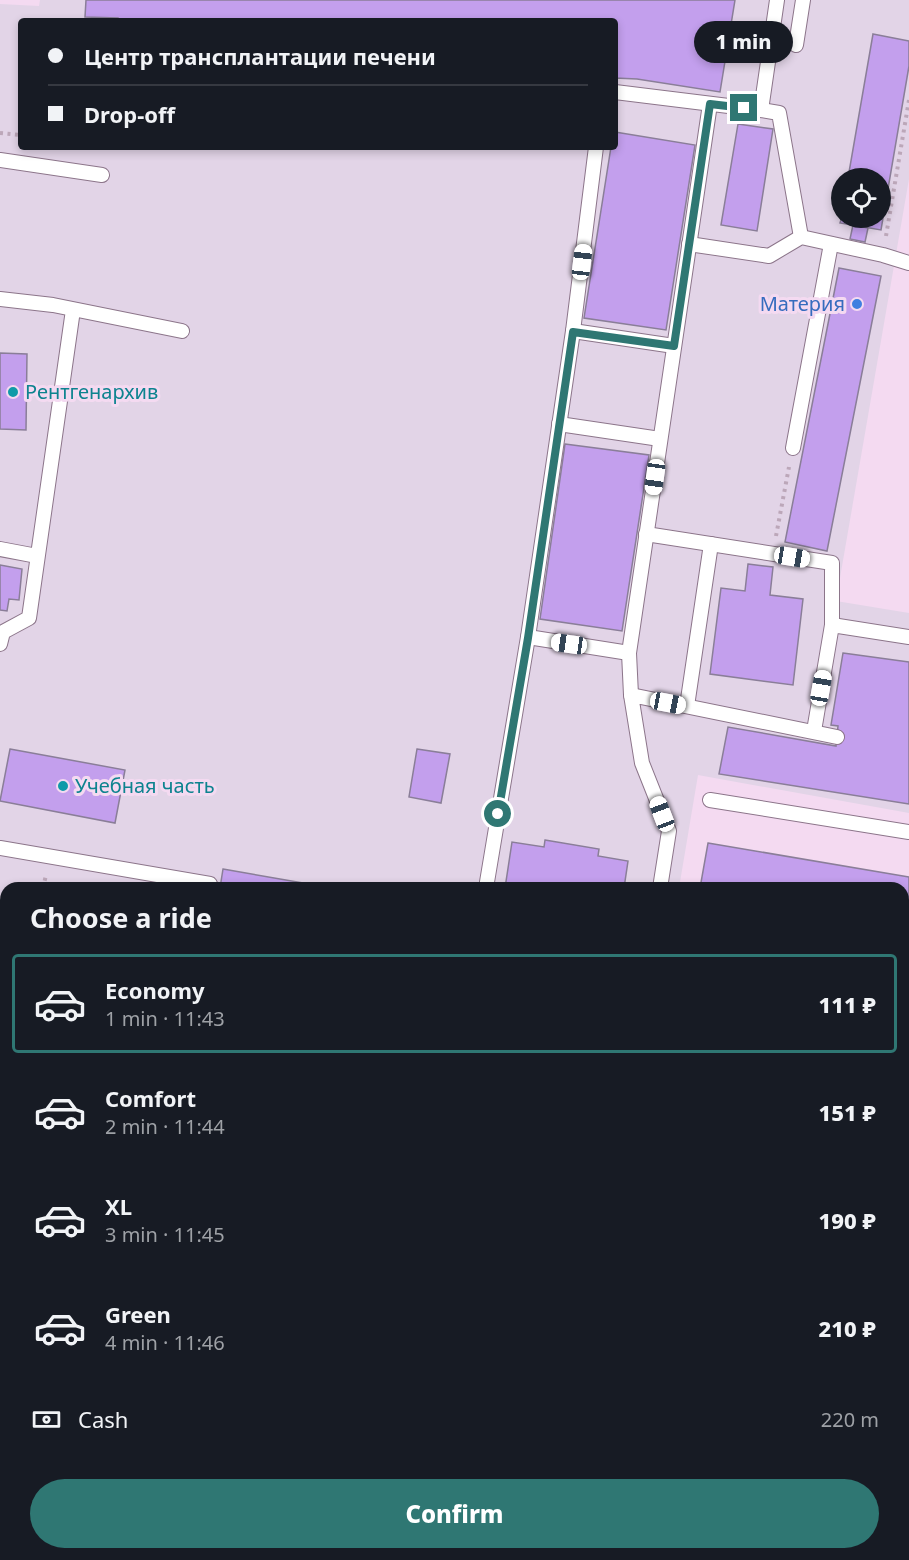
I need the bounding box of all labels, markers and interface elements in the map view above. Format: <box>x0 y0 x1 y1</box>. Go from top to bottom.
callout: 1 min <box>694 21 794 63</box>
text: 1 min <box>716 28 771 55</box>
text: Центр трансплантации печени <box>84 41 436 71</box>
route end <box>730 94 757 121</box>
text: Drop-off <box>84 99 175 129</box>
map controls <box>831 168 891 228</box>
button: locate <box>831 168 891 228</box>
car <box>571 243 593 281</box>
place label: Материя <box>760 290 845 317</box>
marker: Материя <box>850 297 864 311</box>
place label: Рентгенархив <box>25 378 158 405</box>
marker: Рентгенархив <box>6 385 20 399</box>
car <box>644 458 666 496</box>
car <box>773 545 811 569</box>
car <box>550 633 588 655</box>
car <box>809 669 833 707</box>
car <box>649 691 687 715</box>
place label: Учебная часть <box>75 772 215 799</box>
marker: Учебная часть <box>56 779 70 793</box>
car <box>647 794 677 834</box>
route start <box>484 800 511 827</box>
text: Choose a ride <box>30 899 212 936</box>
text: Economy <box>105 975 204 1005</box>
icon: car <box>33 977 87 1031</box>
text: 111 ₽ <box>819 989 876 1019</box>
text: 1 min · 11:43 <box>105 1005 225 1032</box>
text: Comfort <box>105 1083 196 1113</box>
icon: car <box>33 1085 87 1139</box>
text: 151 ₽ <box>819 1097 876 1127</box>
text: 2 min · 11:44 <box>105 1113 225 1140</box>
text: XL <box>105 1191 132 1221</box>
icon: car <box>33 1193 87 1247</box>
text: 190 ₽ <box>819 1205 876 1235</box>
text: 3 min · 11:45 <box>105 1221 225 1248</box>
text: Green <box>105 1299 171 1329</box>
icon: car <box>33 1301 87 1355</box>
text: 210 ₽ <box>819 1313 876 1343</box>
text: 4 min · 11:46 <box>105 1329 225 1356</box>
icon: cash <box>30 1403 63 1436</box>
text: Cash <box>78 1404 128 1434</box>
text: 220 m <box>821 1406 879 1433</box>
button: Confirm <box>30 1479 879 1548</box>

